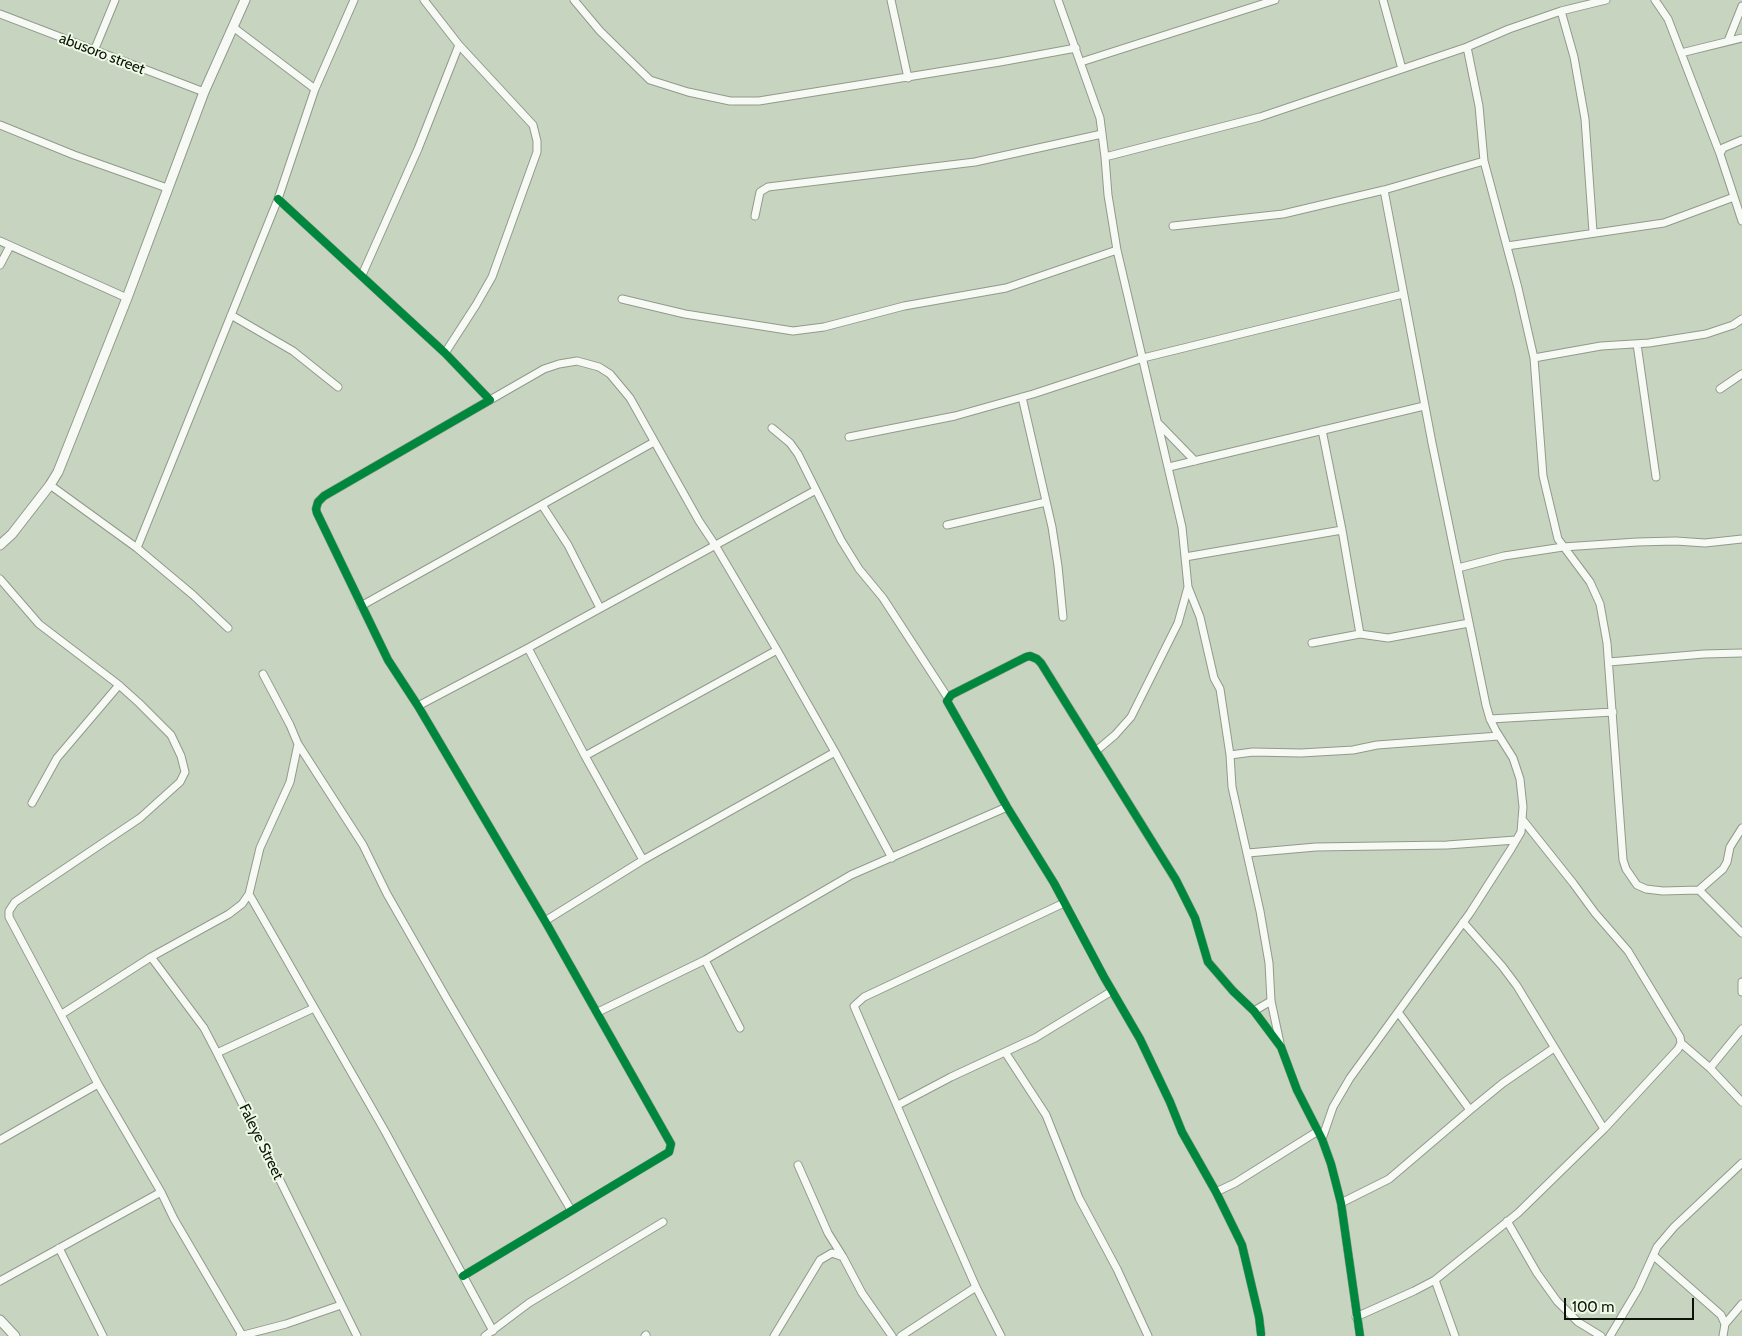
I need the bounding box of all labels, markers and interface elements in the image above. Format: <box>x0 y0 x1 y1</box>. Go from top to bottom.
street label: abusoro street <box>57 29 147 79</box>
street label: Faleye Street <box>235 1101 287 1183</box>
scale bar <box>1567 1288 1697 1320</box>
text: 100 m <box>1572 1298 1614 1316</box>

